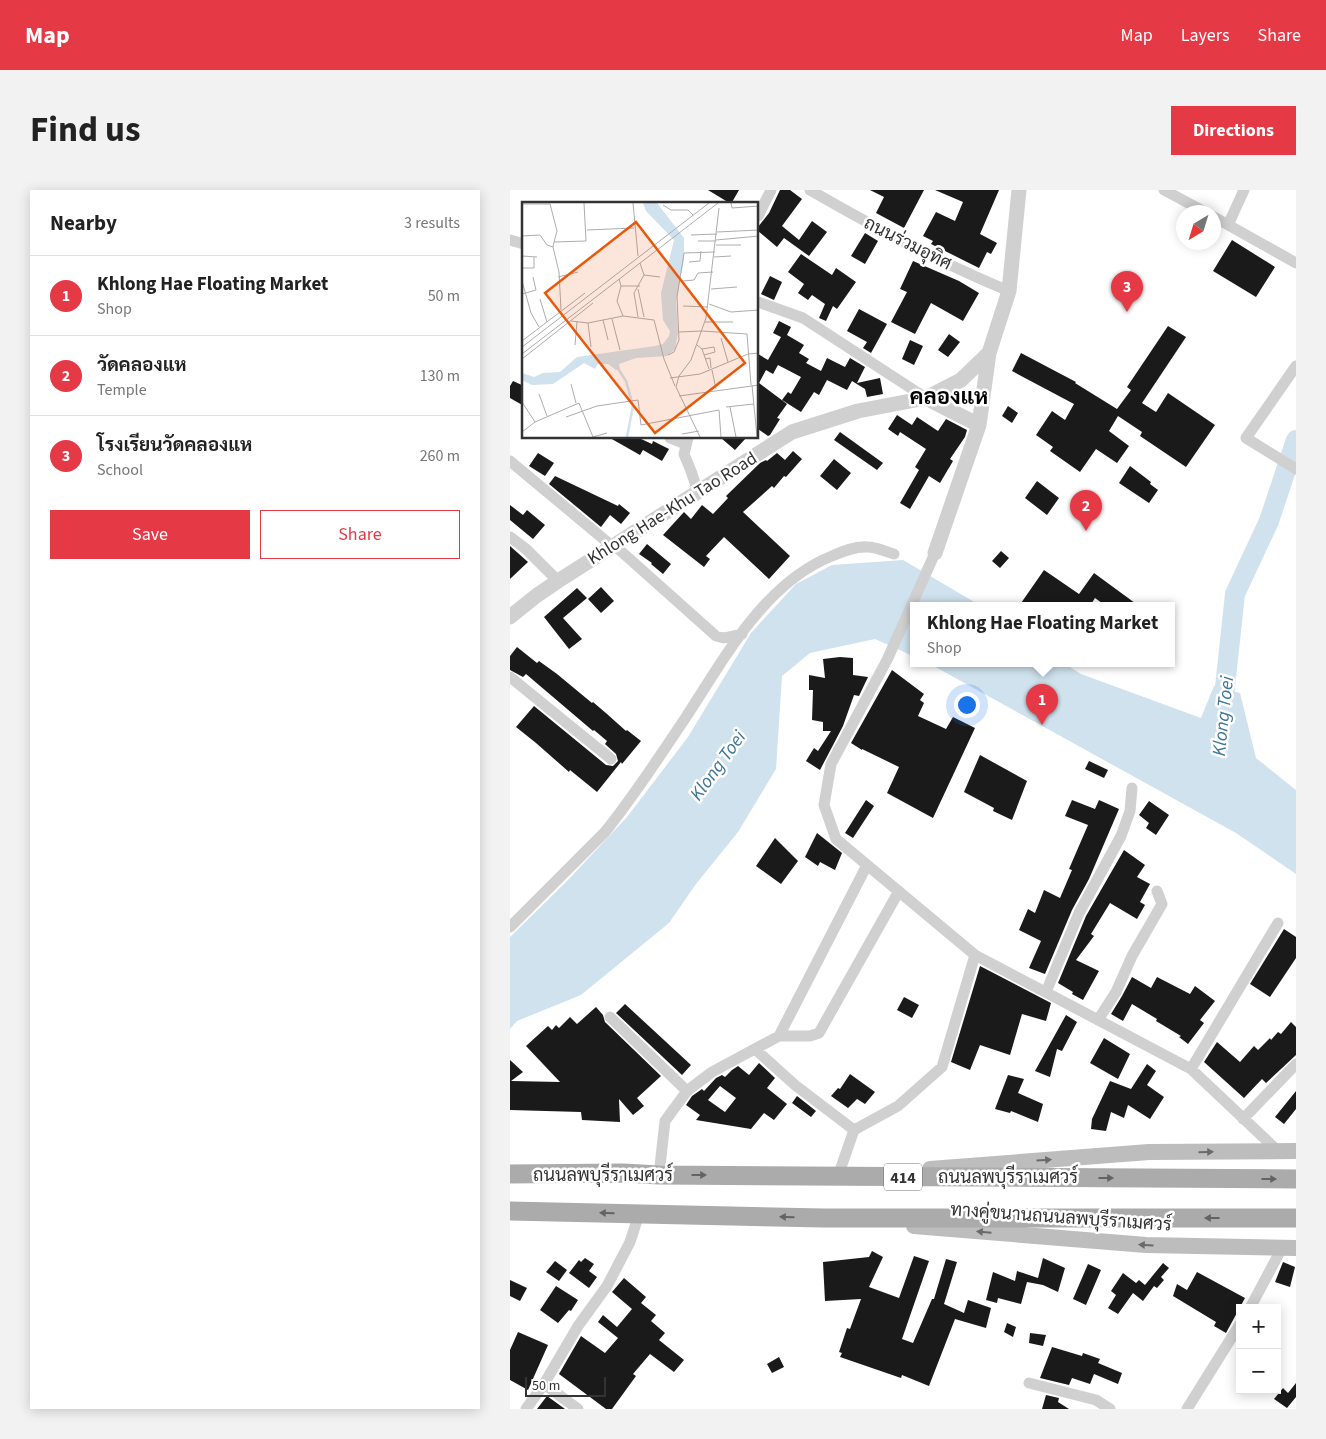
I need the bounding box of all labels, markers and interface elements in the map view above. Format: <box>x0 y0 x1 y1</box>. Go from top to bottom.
text: Map <box>25 18 70 53</box>
text: Map <box>1121 23 1153 48</box>
text: Layers <box>1181 23 1230 48</box>
text: Share <box>1258 23 1301 48</box>
text: Find us <box>30 105 140 155</box>
button: Directions <box>1171 106 1296 155</box>
inset map <box>522 202 759 439</box>
north arrow <box>1176 205 1221 250</box>
text: Nearby <box>50 208 117 238</box>
street label: ถนนร่วมอุทิศ <box>860 211 956 276</box>
text: 3 results <box>404 212 460 234</box>
text: Khlong Hae Floating Market <box>97 271 328 298</box>
pin: 3 <box>1111 271 1143 312</box>
text: 1 <box>62 285 70 307</box>
text: 50 m <box>428 285 460 307</box>
text: Shop <box>97 298 132 320</box>
text: วัดคลองแห <box>97 352 187 379</box>
text: 2 <box>62 365 70 387</box>
text: 130 m <box>420 365 460 387</box>
text: Temple <box>97 379 147 401</box>
district label: คลองแห <box>910 381 988 413</box>
text: โรงเรียนวัดคลองแห <box>97 432 252 459</box>
text: 3 <box>62 445 70 467</box>
text: 260 m <box>420 445 460 467</box>
street label: Khlong Hae-Khu Tao Road <box>583 446 762 571</box>
text: School <box>97 459 143 481</box>
pin: 2 <box>1070 490 1102 531</box>
button: Save <box>50 510 250 559</box>
button: Share <box>260 510 460 559</box>
popup <box>910 602 1175 667</box>
text: Khlong Hae Floating Market <box>927 610 1158 637</box>
text: Shop <box>927 637 962 659</box>
water label: Klong Toei <box>1206 674 1241 758</box>
pin: 1 <box>1026 684 1058 725</box>
your location <box>954 692 980 718</box>
water label: Klong Toei <box>684 725 753 806</box>
one-way arrow <box>1198 1147 1214 1155</box>
one-way arrow <box>1036 1156 1052 1164</box>
street label: ถนนลพบุรีราเมศวร์ <box>533 1162 673 1188</box>
road number: 414 <box>884 1164 922 1190</box>
street label: ถนนลพบุรีราเมศวร์ <box>938 1164 1078 1190</box>
one-way arrow <box>691 1172 707 1180</box>
one-way arrow <box>1098 1174 1114 1182</box>
one-way arrow <box>1261 1175 1277 1183</box>
street label: ทางคู่ขนานถนนลพบุรีราเมศวร์ <box>949 1196 1173 1238</box>
one-way arrow <box>599 1209 615 1217</box>
one-way arrow <box>779 1213 795 1221</box>
one-way arrow <box>1204 1214 1220 1222</box>
one-way arrow <box>975 1227 991 1235</box>
one-way arrow <box>1137 1240 1153 1248</box>
map controls <box>1236 1304 1281 1394</box>
button: + <box>1236 1304 1281 1349</box>
button: − <box>1236 1349 1281 1394</box>
scale bar <box>525 1374 606 1397</box>
text: 50 m <box>532 1376 560 1396</box>

